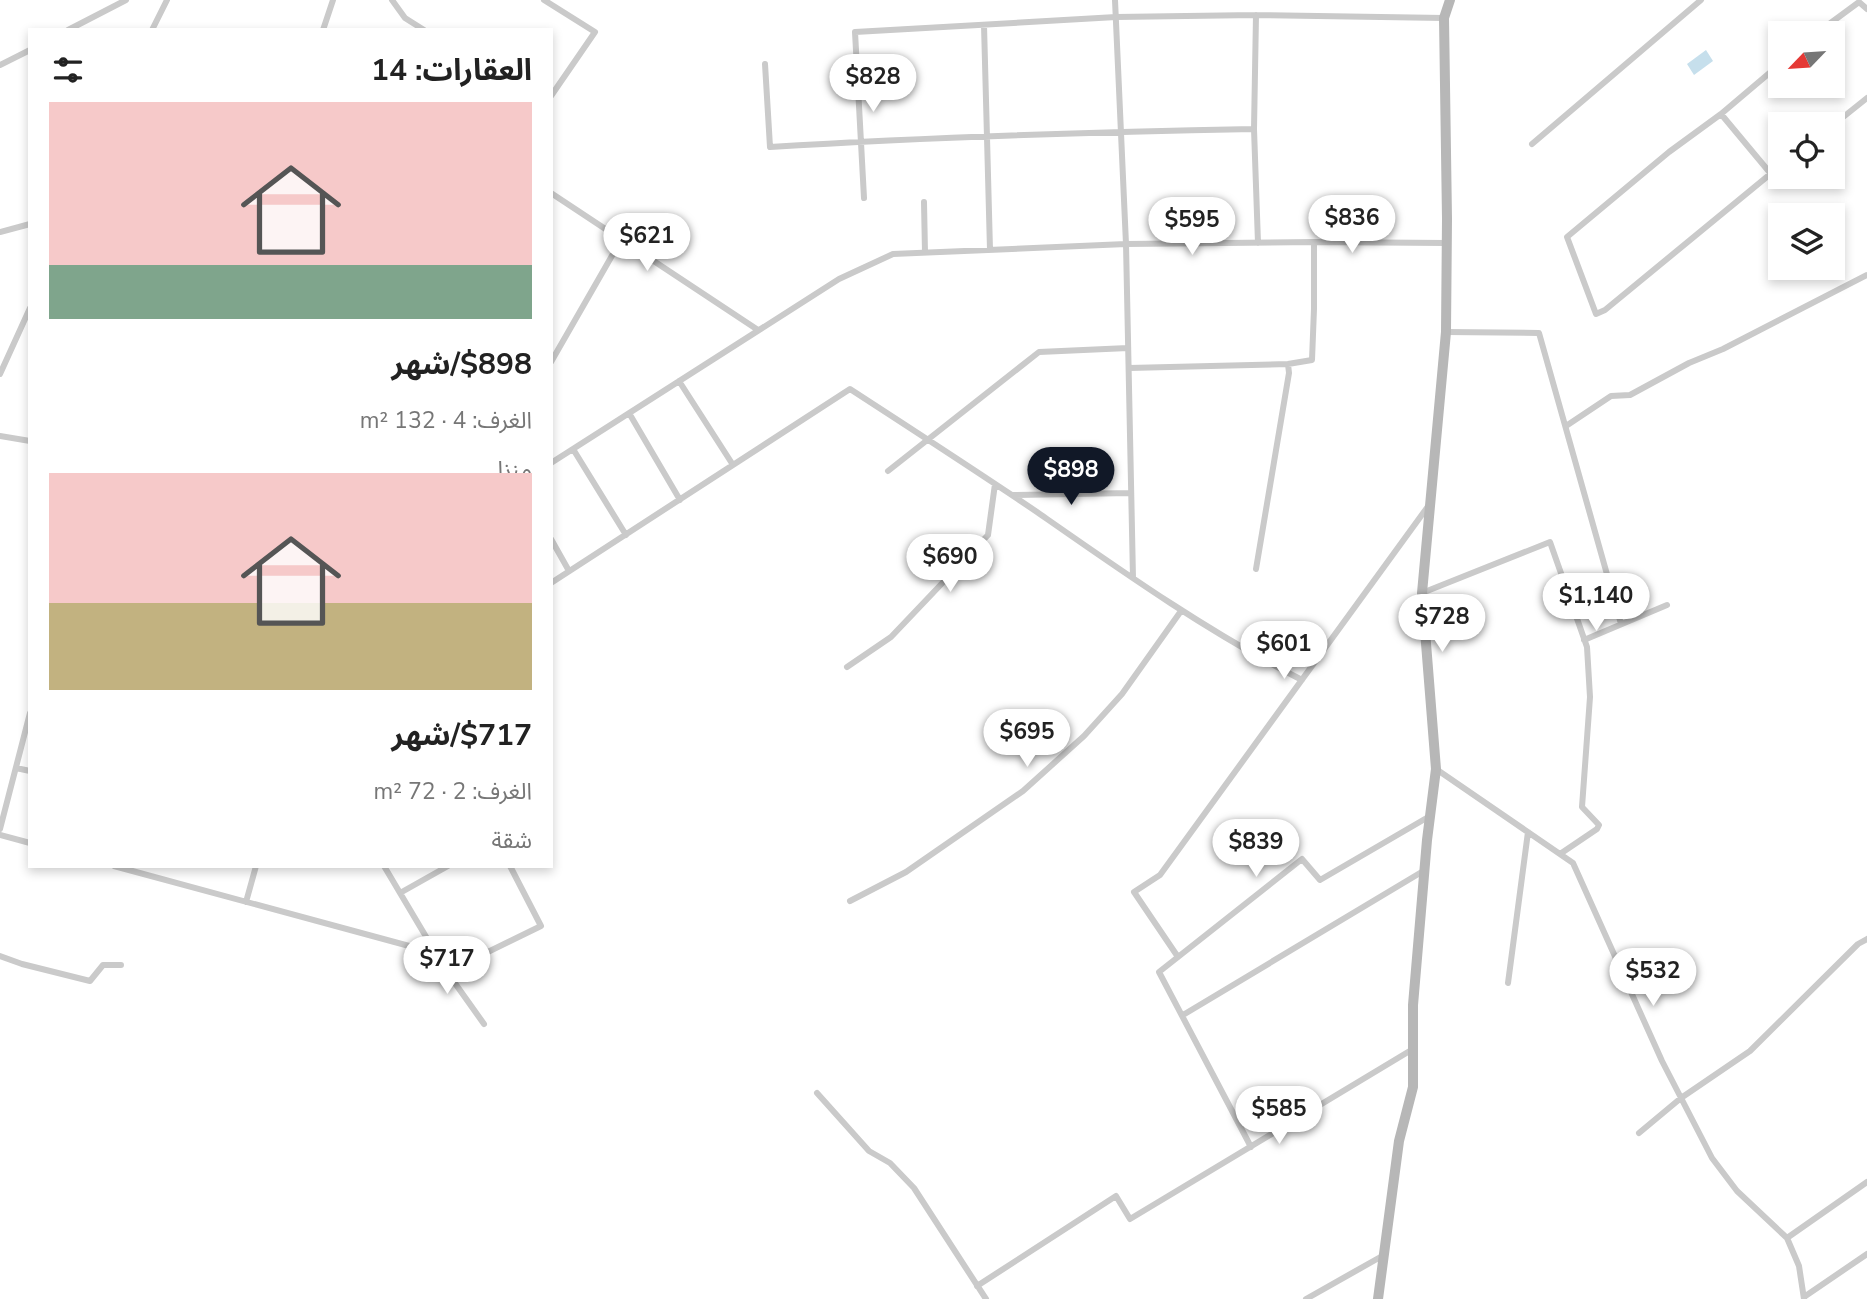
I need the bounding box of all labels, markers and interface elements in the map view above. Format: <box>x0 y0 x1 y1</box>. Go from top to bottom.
north arrow <box>1768 21 1844 98</box>
map controls <box>1768 21 1845 280</box>
text: العقارات: 14 <box>371 50 532 91</box>
icon: filters <box>49 51 87 89</box>
pin: $828 <box>832 54 914 114</box>
text: $828 <box>845 61 901 92</box>
button: locate <box>1768 112 1845 189</box>
icon: home <box>228 147 354 273</box>
pin: $836 <box>1311 196 1393 255</box>
pin: $595 <box>1151 198 1233 257</box>
text: $836 <box>1324 202 1380 233</box>
button: layers <box>1768 203 1845 280</box>
text: $595 <box>1164 204 1220 235</box>
pin: $621 <box>606 214 688 273</box>
text: $621 <box>619 220 675 251</box>
text: $898/شهر <box>391 344 532 385</box>
text: الغرف: 4 · 132 m² <box>360 405 532 436</box>
pin: $898 <box>1030 448 1112 507</box>
text: منزل <box>487 454 532 485</box>
text: $898 <box>1043 454 1099 485</box>
icon: home <box>228 518 354 644</box>
pin: $690 <box>909 534 991 594</box>
text: $690 <box>922 541 978 572</box>
pin: $1,140 <box>1539 574 1653 633</box>
text: $1,140 <box>1559 580 1633 611</box>
pin: $728 <box>1401 594 1483 654</box>
text: $728 <box>1414 601 1470 632</box>
pin: $601 <box>1243 622 1325 681</box>
text: $601 <box>1256 628 1312 659</box>
pin: $695 <box>986 710 1068 769</box>
text: $717/شهر <box>391 715 532 756</box>
text: $695 <box>999 716 1055 747</box>
text: الغرف: 2 · 72 m² <box>374 776 532 807</box>
pin: $839 <box>1215 820 1297 879</box>
text: شقة <box>491 825 532 856</box>
text: $839 <box>1228 826 1284 857</box>
pin: $717 <box>406 936 488 996</box>
text: $717 <box>419 943 475 974</box>
pin: $532 <box>1612 948 1694 1008</box>
text: $532 <box>1625 955 1681 986</box>
pin: $585 <box>1238 1086 1320 1146</box>
text: $585 <box>1251 1093 1307 1124</box>

